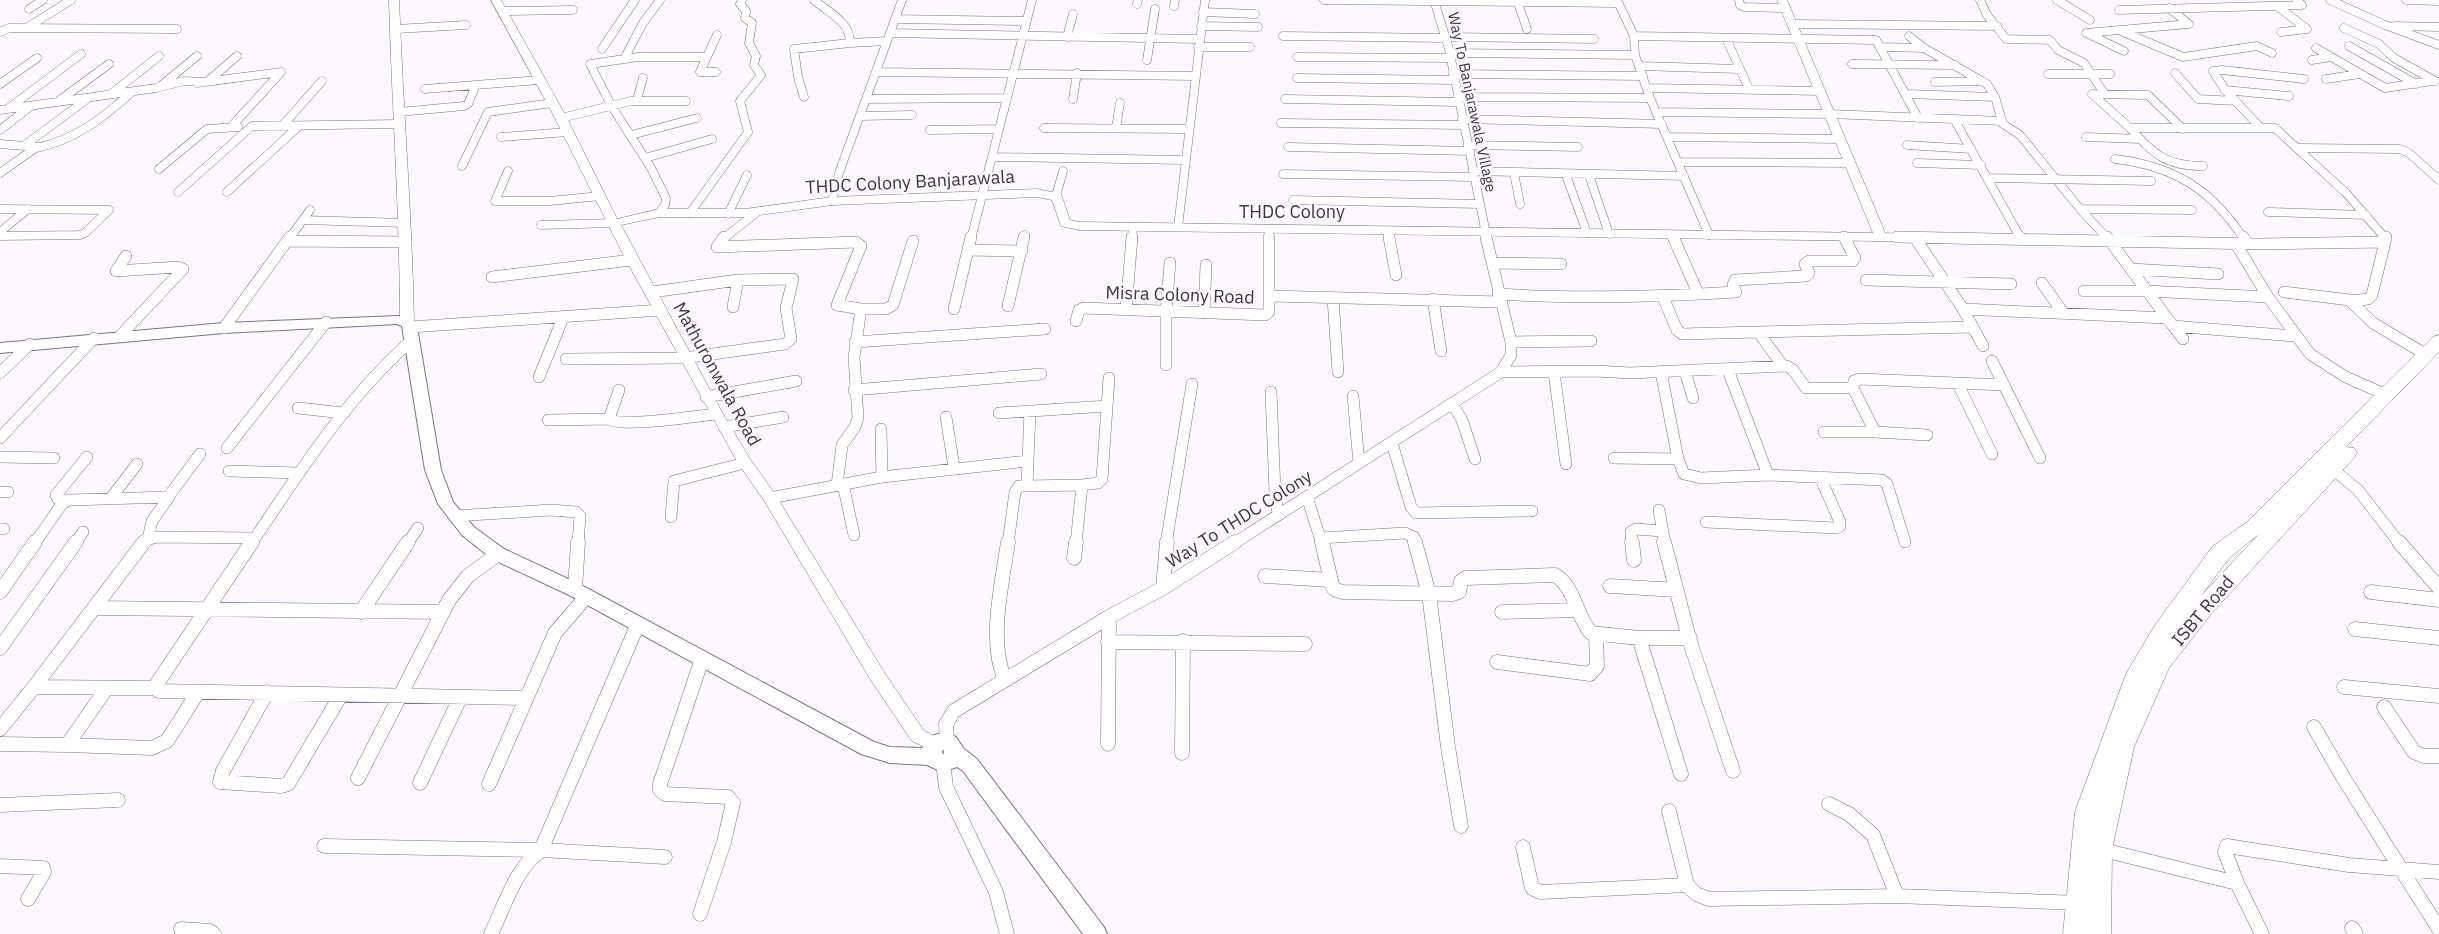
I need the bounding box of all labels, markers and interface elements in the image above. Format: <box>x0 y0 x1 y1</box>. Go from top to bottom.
street label: Way To Banjarawala Village <box>1444 10 1501 194</box>
street label: THDC Colony Banjarawala <box>805 165 1016 198</box>
street label: THDC Colony <box>1239 200 1345 223</box>
street label: Misra Colony Road <box>1105 280 1255 309</box>
street label: Mathuronwala Road <box>668 298 767 450</box>
street label: Way To THDC Colony <box>1161 464 1316 573</box>
street label: ISBT Road <box>2167 571 2239 651</box>

